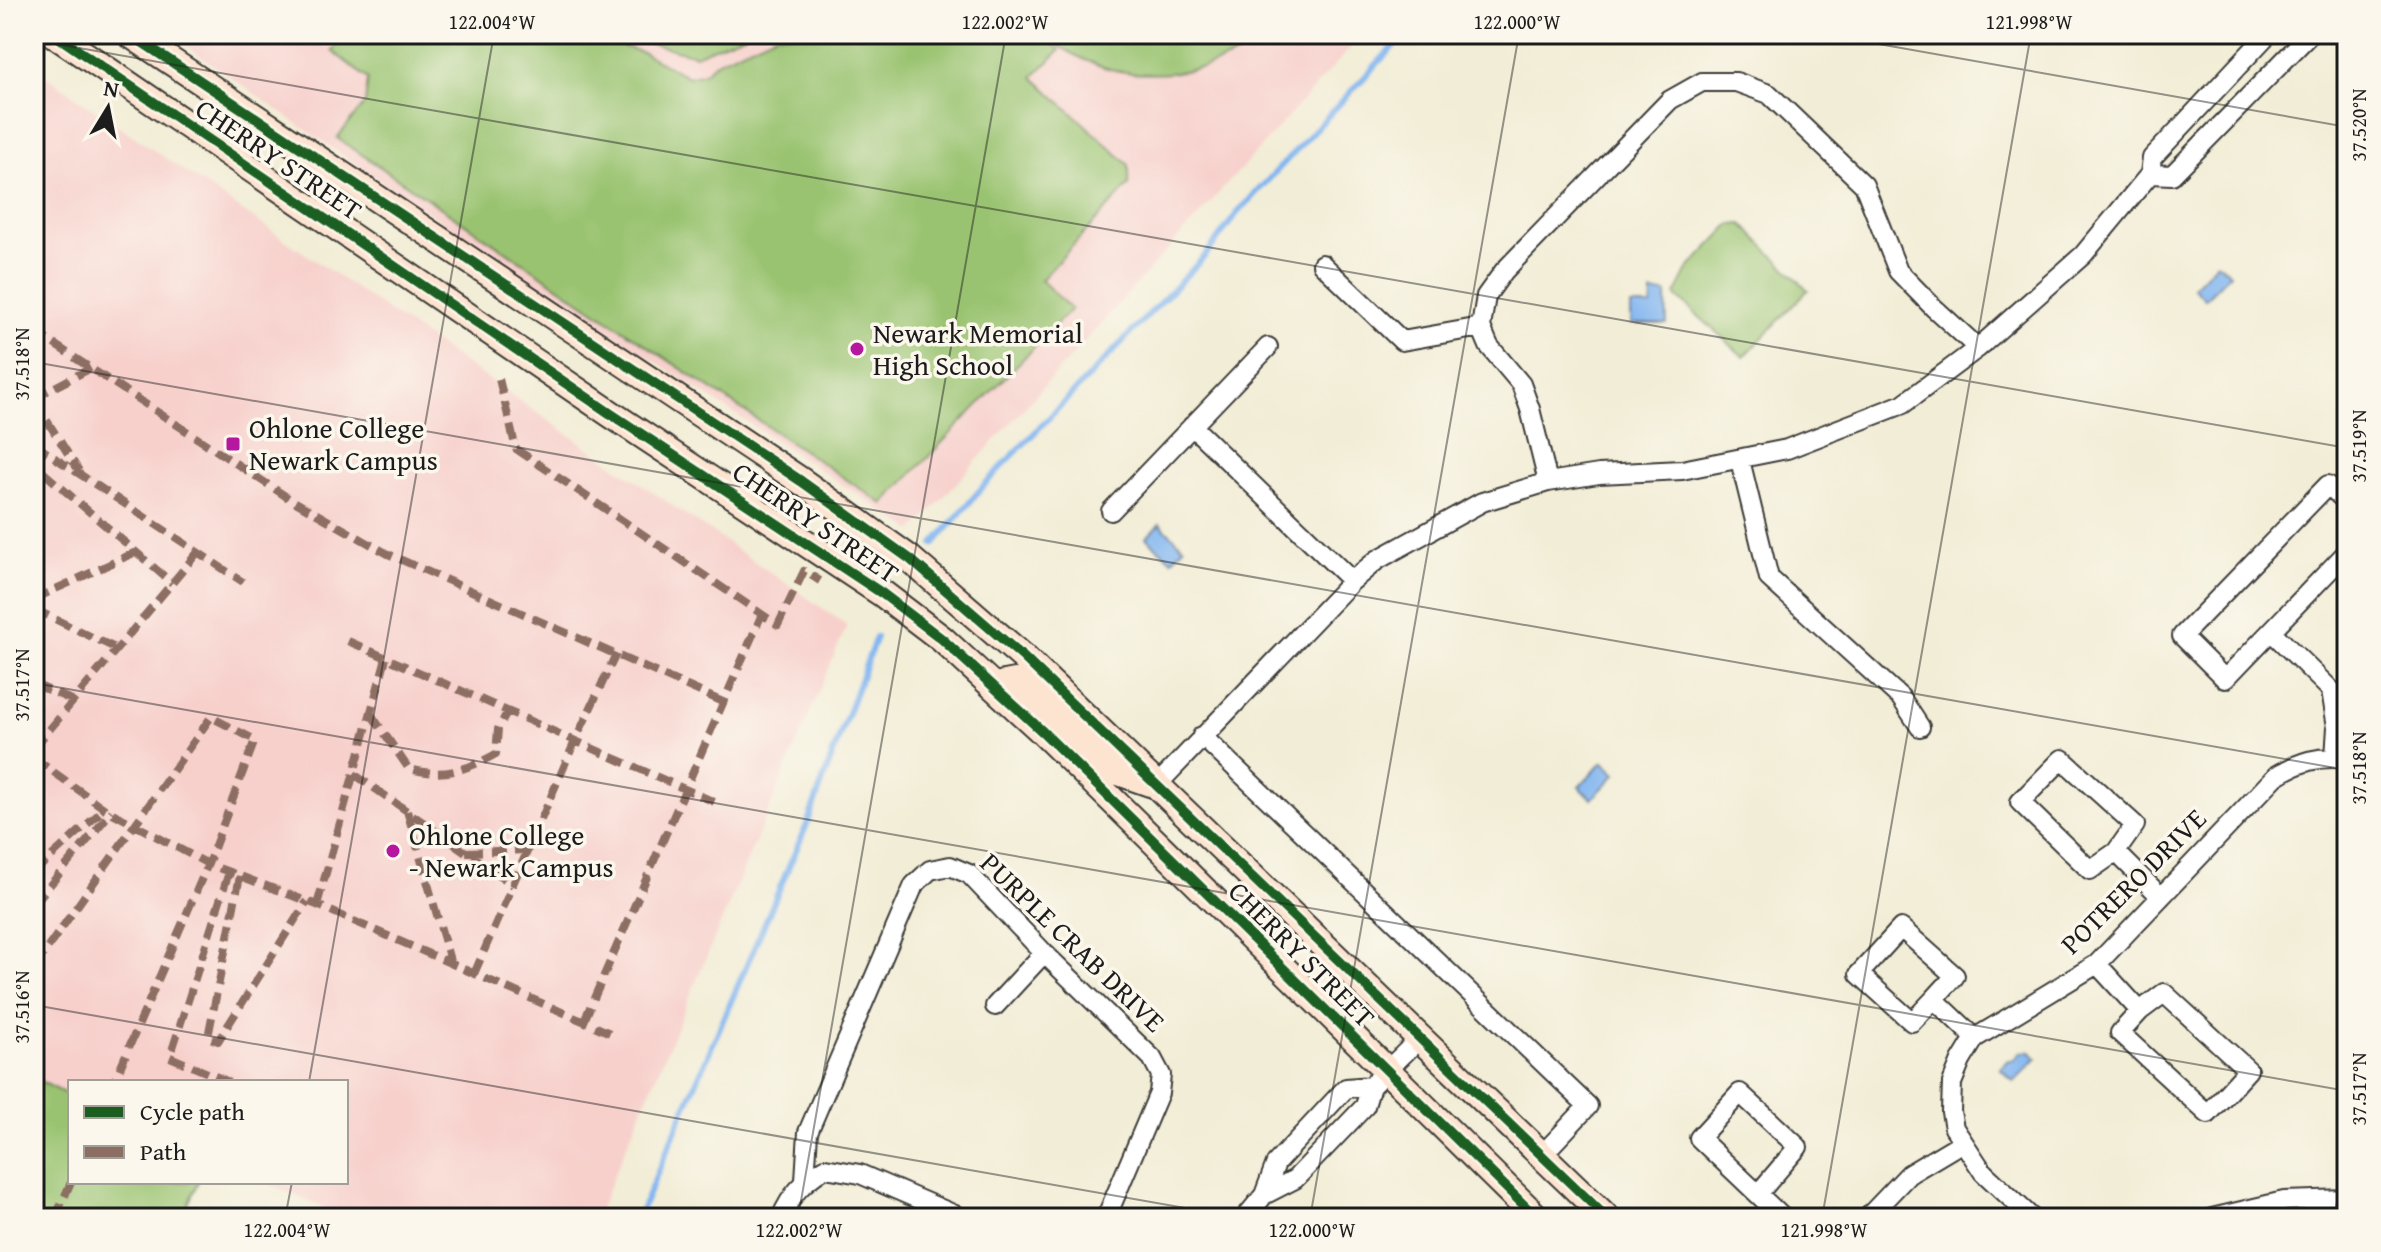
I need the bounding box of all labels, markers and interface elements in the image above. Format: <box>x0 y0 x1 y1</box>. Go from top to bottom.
text: 122.004°W <box>449 7 535 36</box>
text: 122.002°W <box>962 7 1048 36</box>
text: 122.000°W <box>1474 7 1560 36</box>
text: 121.998°W <box>1986 7 2072 36</box>
north arrow <box>68 68 148 148</box>
text: N <box>101 71 122 105</box>
street label: CHERRY STREET <box>188 88 371 230</box>
text: 37.520°N <box>2344 88 2373 162</box>
place label: Newark Memorial High School <box>873 312 1083 385</box>
text: 37.518°N <box>7 327 36 401</box>
marker: Newark Memorial High School <box>848 340 866 358</box>
place label: Ohlone College Newark Campus <box>249 407 438 480</box>
text: 37.519°N <box>2344 409 2373 483</box>
marker: Ohlone College Newark Campus <box>224 435 242 453</box>
street label: CHERRY STREET <box>725 451 908 593</box>
text: 37.517°N <box>7 648 36 722</box>
text: 37.518°N <box>2344 731 2373 805</box>
street label: POTRERO DRIVE <box>2050 798 2215 963</box>
place label: Ohlone College - Newark Campus <box>409 814 614 887</box>
marker: Ohlone College - Newark Campus <box>384 842 402 860</box>
street label: PURPLE CRAB DRIVE <box>972 842 1175 1041</box>
street label: CHERRY STREET <box>1220 871 1385 1036</box>
text: 37.516°N <box>7 970 36 1044</box>
text: 37.517°N <box>2344 1052 2373 1126</box>
legend <box>68 1080 348 1184</box>
text: Cycle path <box>140 1094 245 1129</box>
text: Path <box>140 1134 187 1169</box>
text: 122.004°W <box>244 1215 330 1244</box>
text: 122.002°W <box>756 1215 842 1244</box>
text: 122.000°W <box>1269 1215 1355 1244</box>
text: 121.998°W <box>1781 1215 1867 1244</box>

